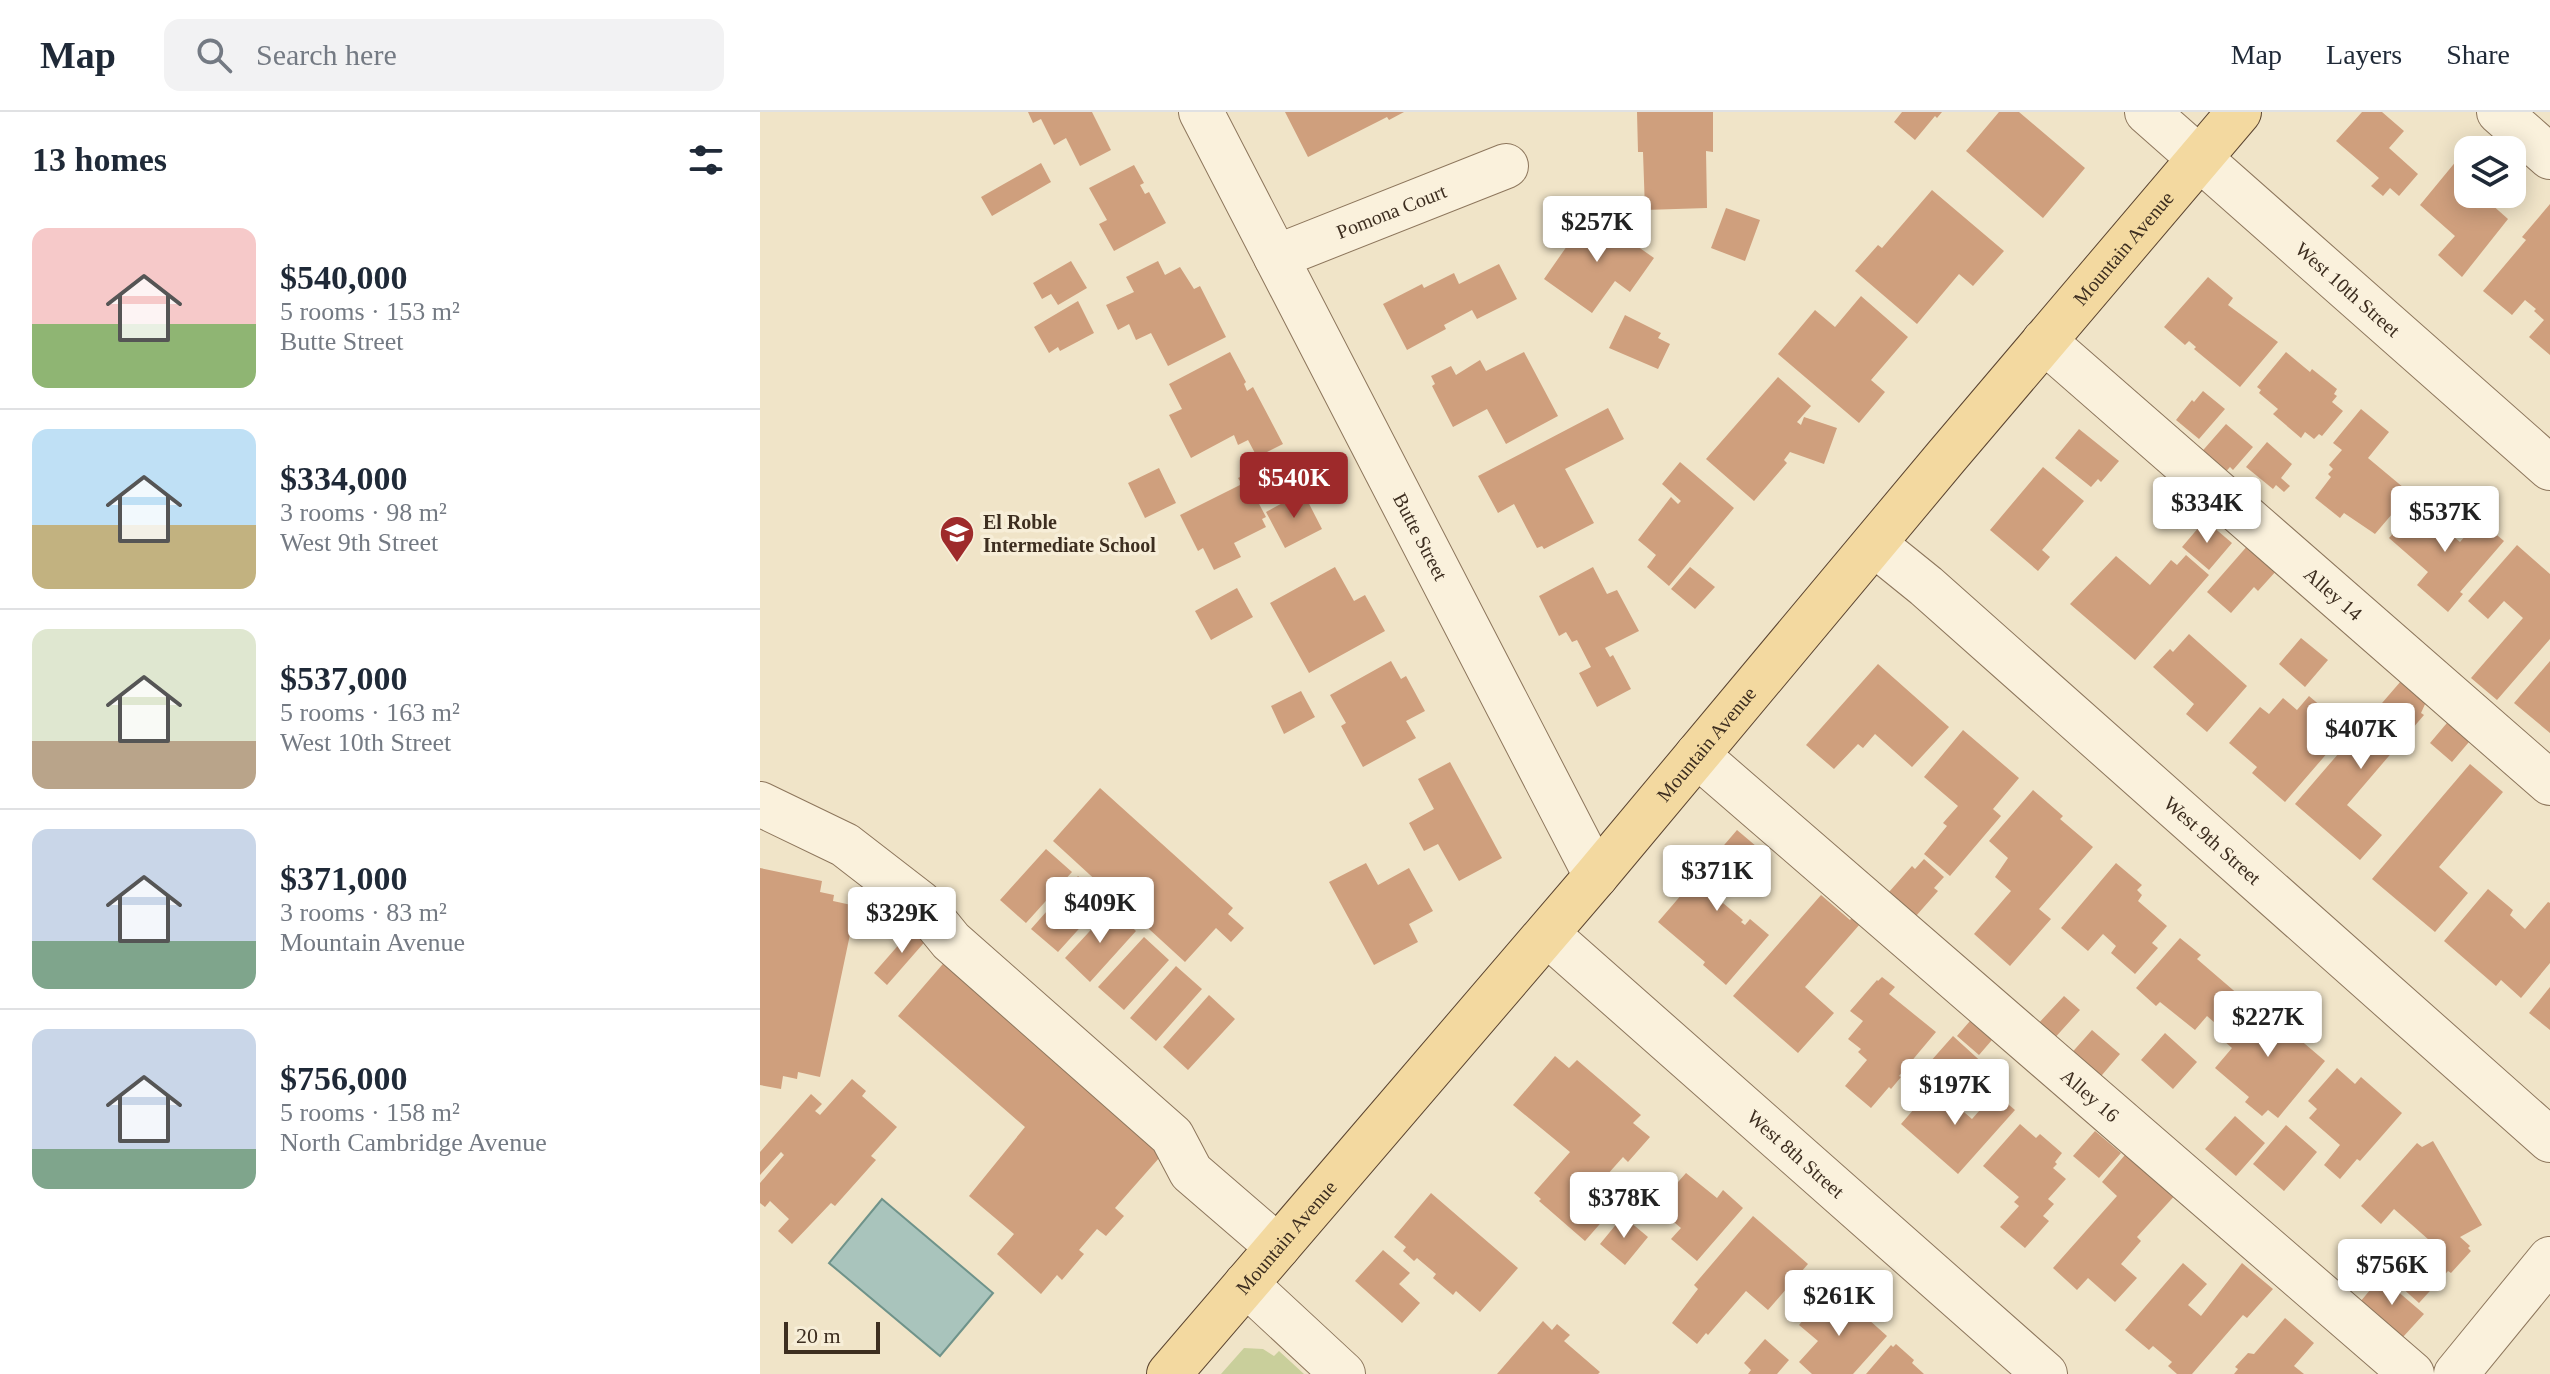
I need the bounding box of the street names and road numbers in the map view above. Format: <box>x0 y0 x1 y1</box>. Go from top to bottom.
street label: Pomona Court <box>1333 180 1450 243</box>
street label: Mountain Avenue <box>2069 187 2178 310</box>
street label: West 10th Street <box>2291 238 2405 342</box>
street label: Butte Street <box>1389 489 1452 584</box>
street label: Alley 14 <box>2300 562 2367 625</box>
street label: Mountain Avenue <box>1652 682 1760 806</box>
street label: West 9th Street <box>2160 792 2266 889</box>
street label: Alley 16 <box>2057 1064 2124 1126</box>
street label: West 8th Street <box>1743 1105 1849 1203</box>
street label: Mountain Avenue <box>1231 1176 1341 1299</box>

